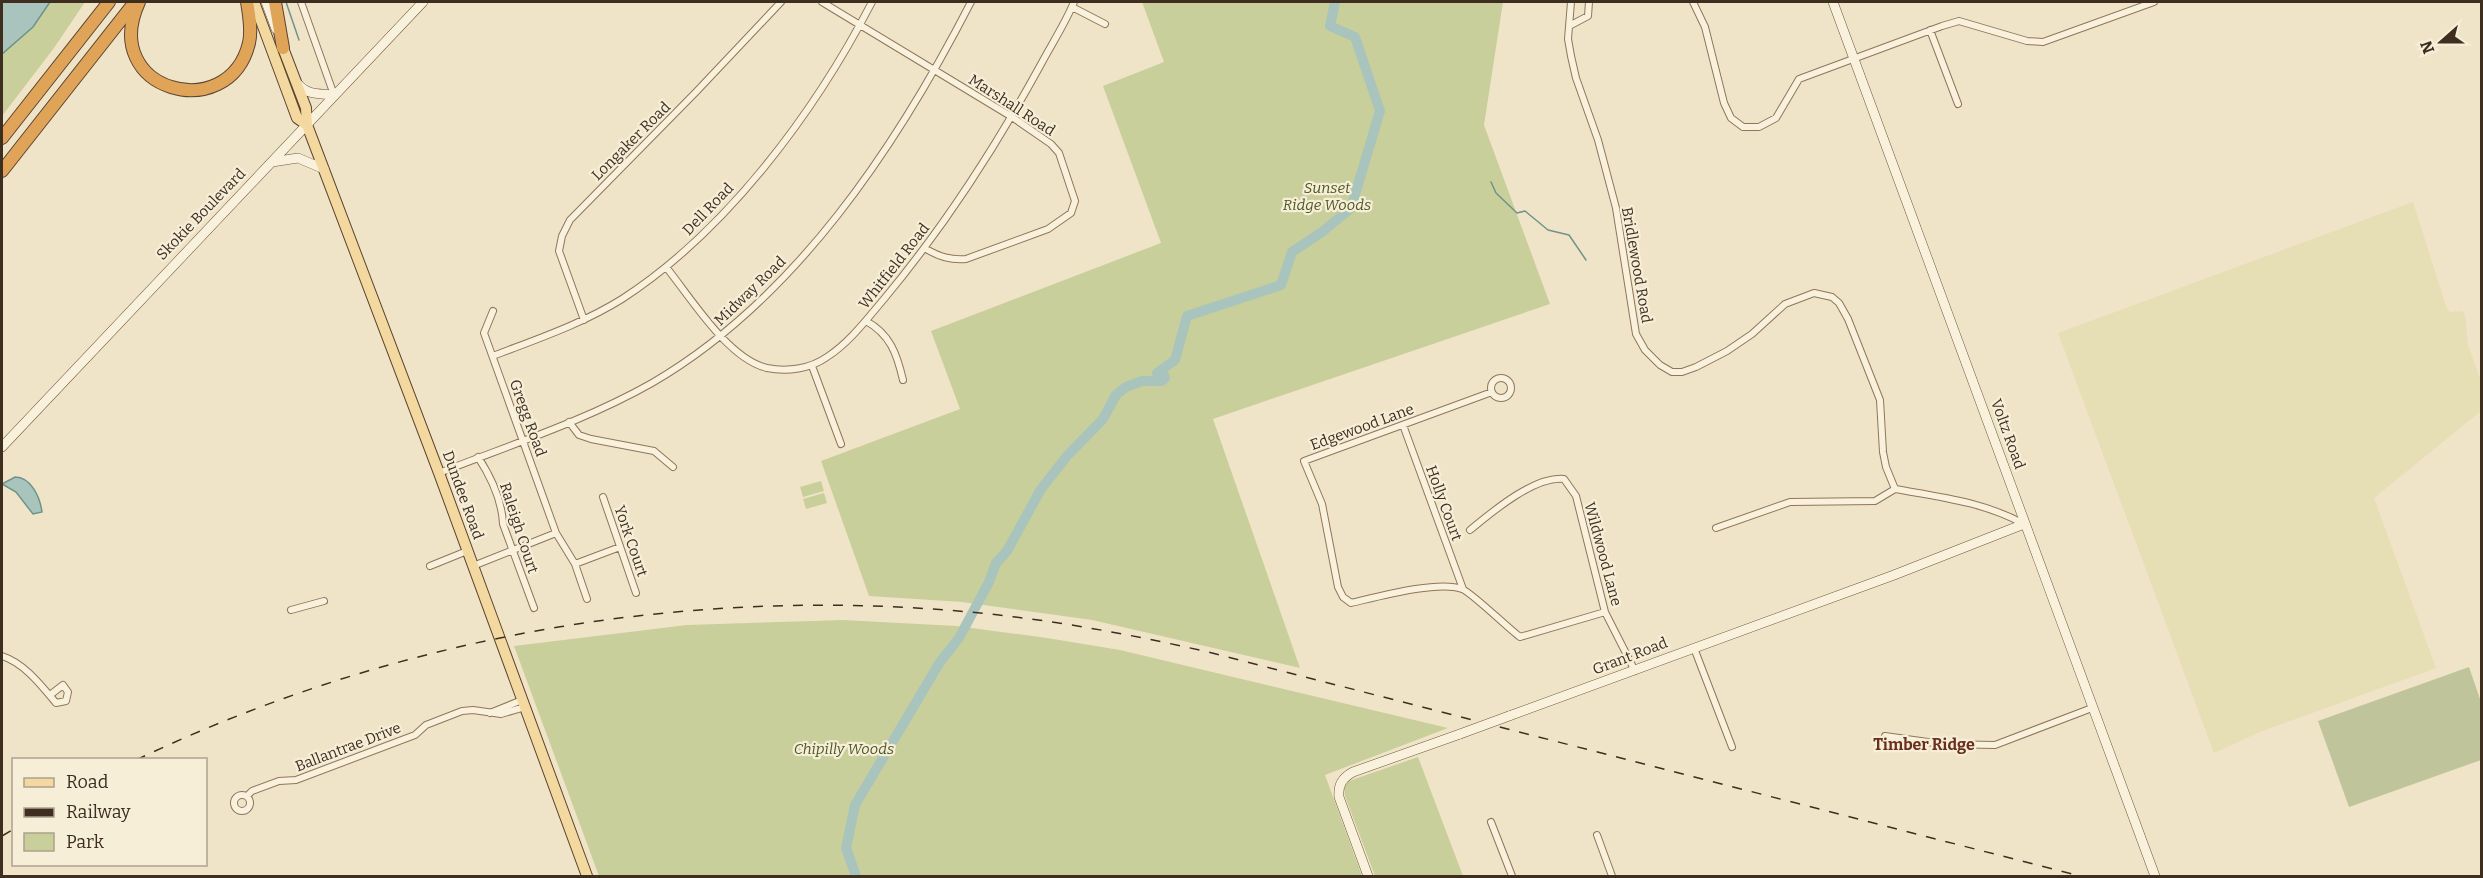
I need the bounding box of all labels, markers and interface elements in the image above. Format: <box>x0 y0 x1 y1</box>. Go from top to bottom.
north arrow <box>2411 12 2471 72</box>
text: N <box>2416 38 2439 56</box>
street label: Marshall Road <box>965 70 1059 140</box>
street label: Longaker Road <box>588 98 674 184</box>
street label: Skokie Boulevard <box>153 164 249 263</box>
street label: Dell Road <box>679 179 737 239</box>
park label: Sunset Ridge Woods <box>1283 179 1371 214</box>
street label: Bridlewood Road <box>1618 206 1656 325</box>
street label: Whitfield Road <box>855 219 933 312</box>
street label: Midway Road <box>711 252 789 329</box>
street label: Gregg Road <box>506 377 550 459</box>
street label: Voltz Road <box>1987 397 2029 472</box>
street label: Edgewood Lane <box>1308 400 1416 454</box>
street label: Dundee Road <box>439 448 487 542</box>
street label: Holly Court <box>1422 463 1466 544</box>
street label: Raleigh Court <box>496 480 542 576</box>
street label: Wildwood Lane <box>1580 500 1626 608</box>
street label: York Court <box>610 503 652 580</box>
street label: Grant Road <box>1590 633 1670 678</box>
street label: Ballantrae Drive <box>293 719 403 775</box>
district label: Timber Ridge <box>1873 735 1975 754</box>
park label: Chipilly Woods <box>794 740 894 758</box>
legend <box>12 758 207 866</box>
text: Road <box>66 771 109 793</box>
text: Railway <box>66 801 131 823</box>
text: Park <box>66 831 105 853</box>

